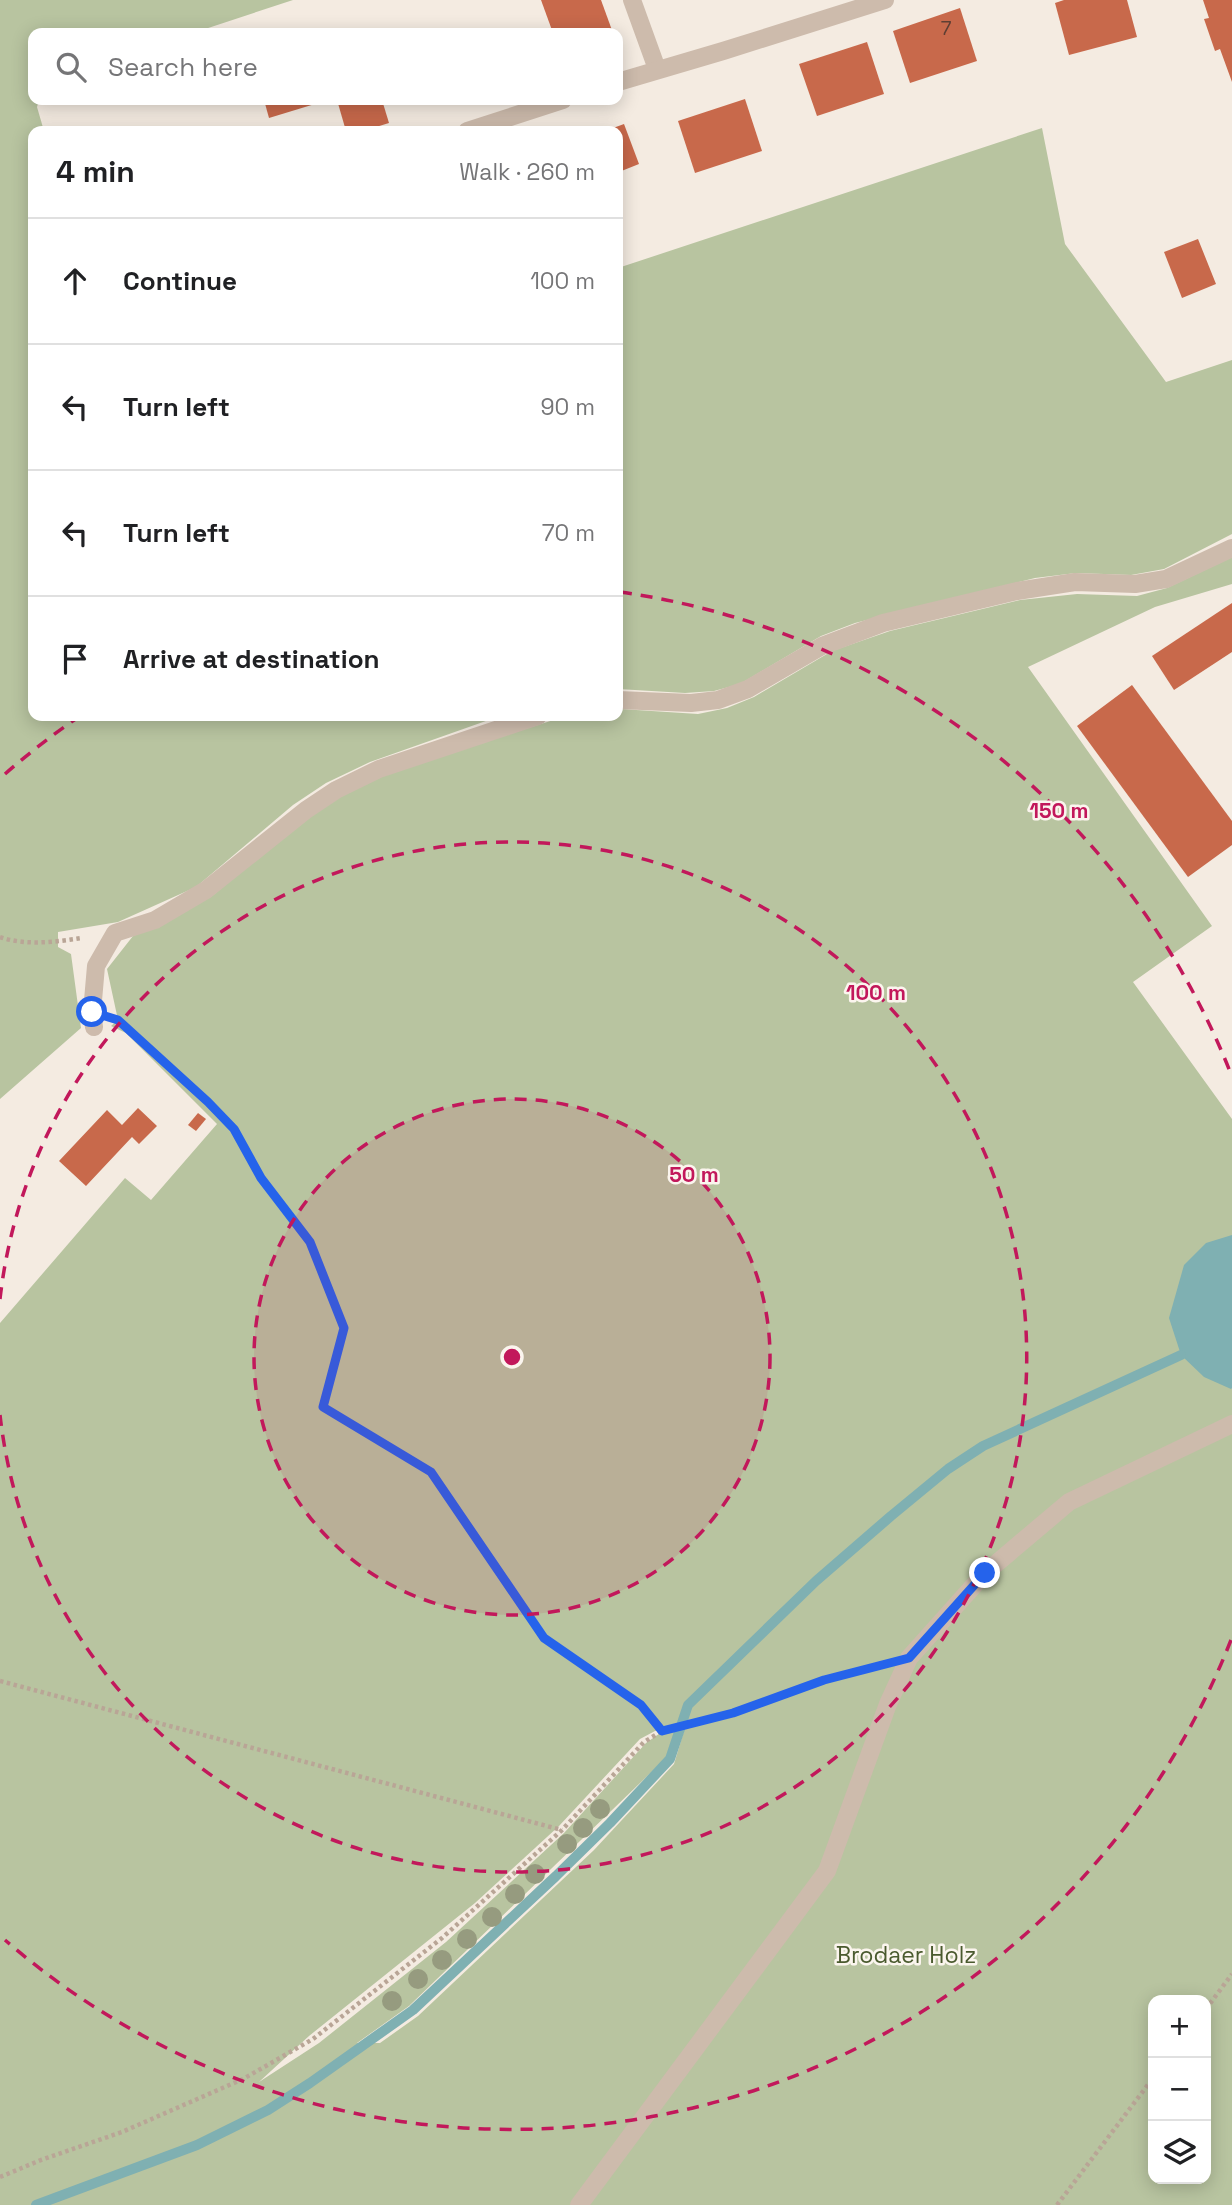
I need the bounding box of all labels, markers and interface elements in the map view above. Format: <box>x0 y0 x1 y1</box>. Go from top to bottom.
house number: 7 <box>941 16 952 41</box>
search box <box>28 28 623 105</box>
icon: search <box>52 48 90 86</box>
text: Search here <box>108 50 258 84</box>
text: 4 min <box>56 152 135 191</box>
text: Walk · 260 m <box>459 157 595 187</box>
icon: ahead <box>56 262 94 300</box>
text: Continue <box>123 264 237 298</box>
text: 100 m <box>530 266 595 296</box>
icon: left <box>56 388 94 426</box>
text: Turn left <box>123 390 230 424</box>
text: 90 m <box>540 392 595 422</box>
icon: left <box>56 514 94 552</box>
text: Turn left <box>123 516 230 550</box>
text: 70 m <box>542 518 595 548</box>
icon: arrive <box>56 640 94 678</box>
text: Arrive at destination <box>123 642 380 676</box>
text: 150 m <box>1030 797 1088 824</box>
text: 100 m <box>846 979 906 1006</box>
route start <box>76 996 107 1027</box>
text: 50 m <box>669 1161 719 1188</box>
centre of rings <box>500 1345 524 1369</box>
route end <box>969 1557 1000 1588</box>
park label: Brodaer Holz <box>836 1940 976 1970</box>
map controls <box>1148 1995 1211 2184</box>
button: + <box>1148 1995 1211 2058</box>
button: − <box>1148 2058 1211 2121</box>
button: layers <box>1148 2121 1211 2184</box>

